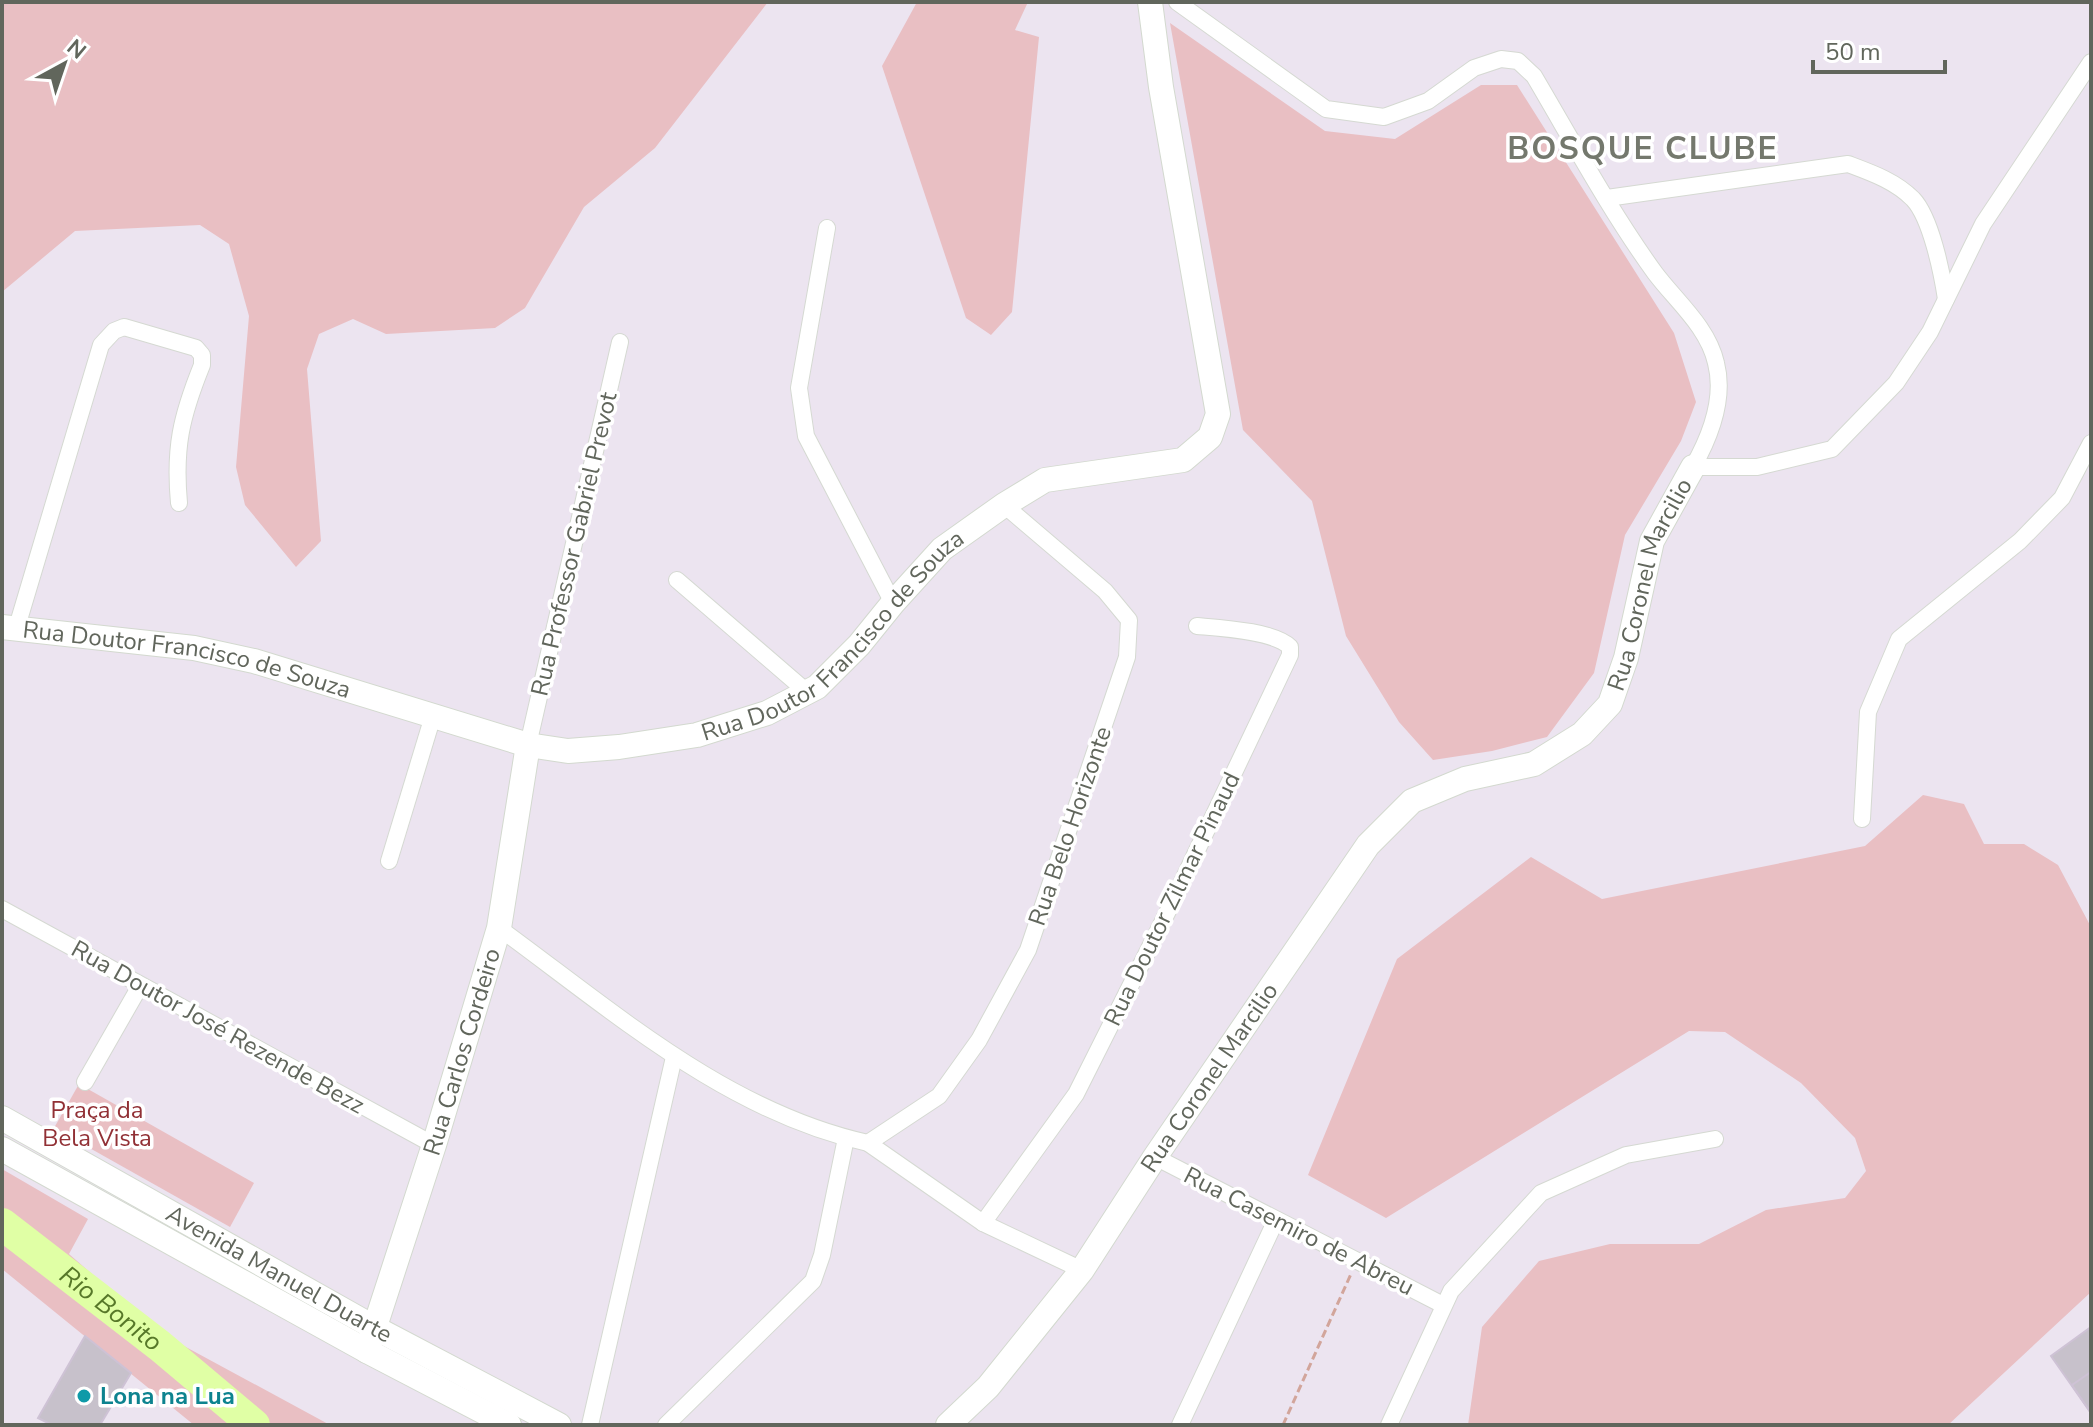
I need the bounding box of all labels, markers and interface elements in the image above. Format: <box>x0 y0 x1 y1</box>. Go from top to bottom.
north arrow <box>24 24 104 104</box>
scale bar <box>1813 24 1945 74</box>
text: N <box>60 33 92 66</box>
text: 50 m <box>1825 36 1881 68</box>
district label: BOSQUE CLUBE <box>1507 127 1779 170</box>
street label: Rua Professor Gabriel Prevot <box>523 388 625 699</box>
street label: Rua Coronel Marcilio <box>1600 472 1700 695</box>
street label: Rua Doutor Francisco de Souza <box>697 522 970 749</box>
street label: Rua Doutor Francisco de Souza <box>21 613 355 706</box>
street label: Rua Belo Horizonte <box>1021 722 1119 930</box>
street label: Rua Doutor Zilmar Pinaud <box>1097 767 1247 1031</box>
street label: Rua Doutor José Rezende Bezz <box>66 933 370 1121</box>
street label: Rua Carlos Cordeiro <box>416 944 508 1160</box>
street label: Rua Coronel Marcilio <box>1133 976 1285 1179</box>
park label: Praça da Bela Vista <box>42 1094 152 1154</box>
street label: Rua Casemiro de Abreu <box>1178 1159 1420 1303</box>
street label: Avenida Manuel Duarte <box>160 1198 398 1350</box>
water label: Rio Bonito <box>53 1258 170 1359</box>
place label: Lona na Lua <box>100 1380 235 1412</box>
marker: Lona na Lua <box>75 1387 93 1405</box>

